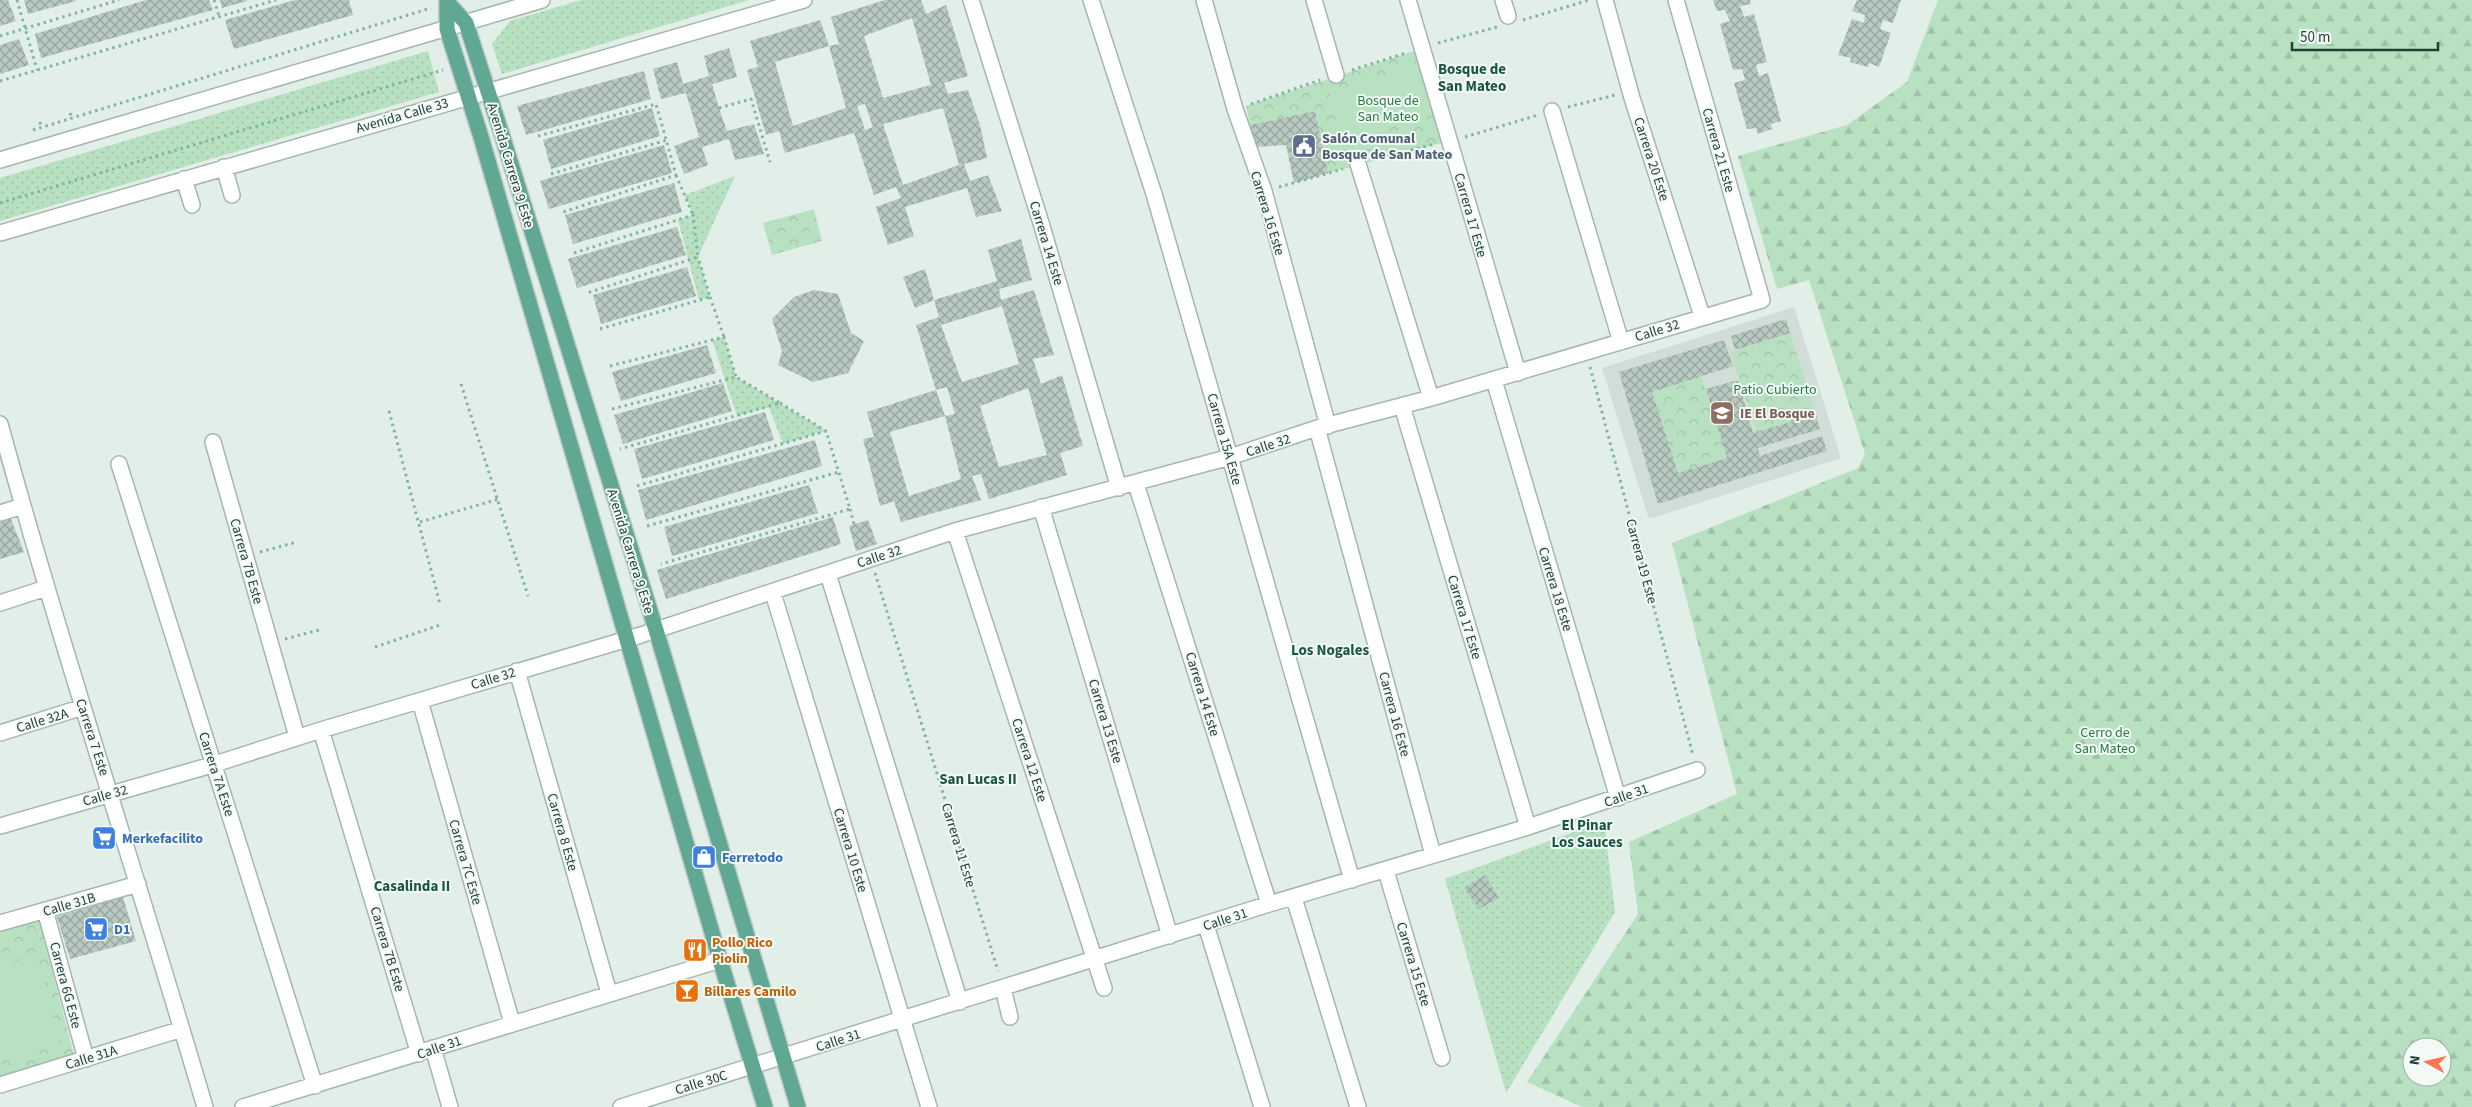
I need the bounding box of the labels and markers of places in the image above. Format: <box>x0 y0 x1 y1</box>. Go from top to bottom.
place label: Salón Comunal Bosque de San Mateo <box>1322 129 1453 165</box>
public building icon: Salón Comunal Bosque de San Mateo <box>1291 133 1317 159</box>
school or university icon: IE El Bosque <box>1709 400 1735 426</box>
place label: IE El Bosque <box>1740 404 1815 424</box>
supermarket icon: Merkefacilito <box>91 825 117 851</box>
place label: Merkefacilito <box>122 829 203 849</box>
shop icon: Ferretodo <box>691 844 717 870</box>
place label: Ferretodo <box>722 848 783 868</box>
supermarket icon: D1 <box>83 916 109 942</box>
place label: D1 <box>114 920 130 940</box>
place label: Pollo Rico Piolin <box>712 933 773 969</box>
restaurant icon: Pollo Rico Piolin <box>682 937 708 963</box>
bar icon: Billares Camilo <box>674 978 700 1004</box>
place label: Billares Camilo <box>704 982 797 1002</box>

